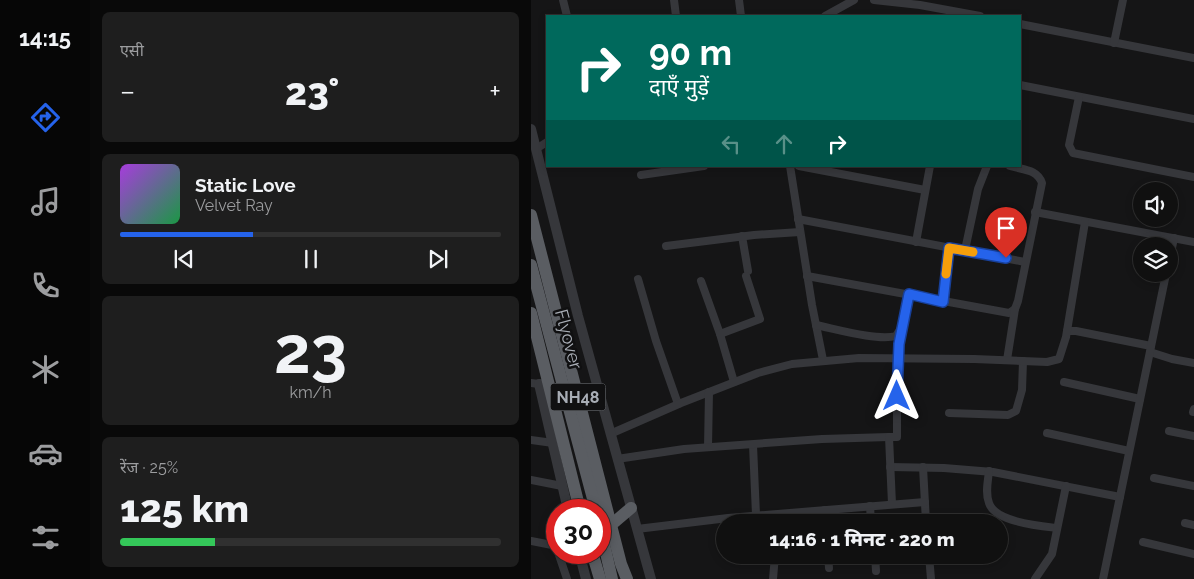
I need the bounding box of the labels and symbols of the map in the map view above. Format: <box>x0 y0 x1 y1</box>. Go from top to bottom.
pin <box>985 207 1027 258</box>
street label: Flyover <box>551 307 587 372</box>
position arrow <box>870 369 922 421</box>
road number: NH48 <box>551 384 605 411</box>
speed limit sign: 30 <box>546 499 611 564</box>

